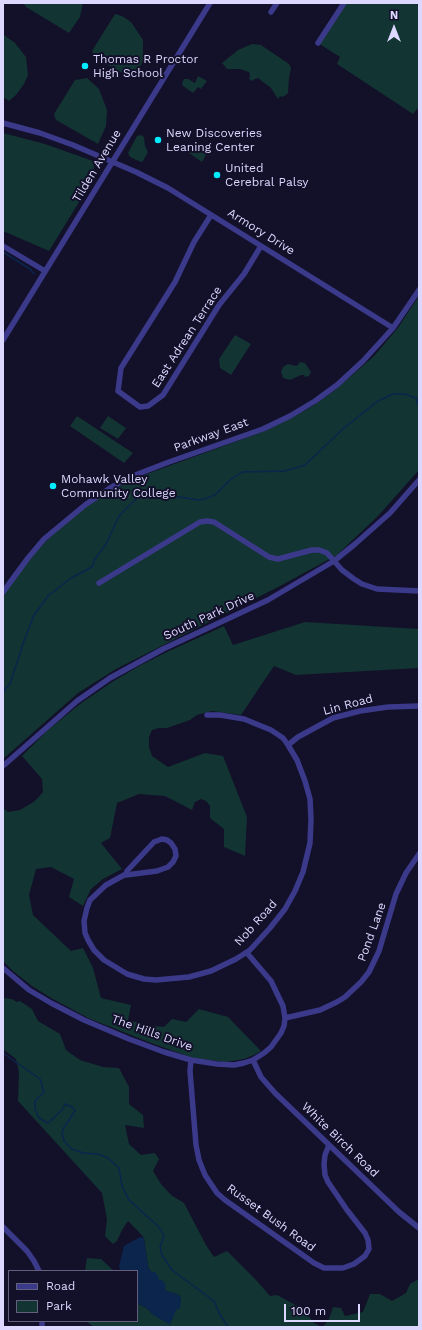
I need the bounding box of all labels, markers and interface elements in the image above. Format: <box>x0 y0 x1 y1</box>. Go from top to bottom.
north arrow <box>374 8 414 48</box>
text: N <box>390 9 398 22</box>
place label: Thomas R Proctor High School <box>93 52 198 80</box>
marker: Thomas R Proctor High School <box>80 61 90 71</box>
place label: New Discoveries Leaning Center <box>166 126 262 154</box>
street label: Tilden Avenue <box>70 127 124 205</box>
marker: New Discoveries Leaning Center <box>153 135 163 145</box>
place label: United Cerebral Palsy <box>225 161 309 189</box>
marker: United Cerebral Palsy <box>212 170 222 180</box>
street label: Armory Drive <box>225 206 297 258</box>
street label: East Adrean Terrace <box>149 284 225 390</box>
street label: Parkway East <box>172 415 250 455</box>
place label: Mohawk Valley Community College <box>61 472 176 500</box>
marker: Mohawk Valley Community College <box>48 481 58 491</box>
street label: South Park Drive <box>161 589 257 643</box>
street label: Lin Road <box>321 691 375 719</box>
street label: Nob Road <box>232 897 280 949</box>
street label: Pond Lane <box>355 901 389 963</box>
street label: The Hills Drive <box>110 1012 194 1054</box>
street label: White Birch Road <box>299 1100 381 1180</box>
street label: Russet Bush Road <box>224 1181 318 1255</box>
legend <box>8 1270 138 1322</box>
text: Road <box>46 1279 75 1293</box>
scale bar <box>286 1296 362 1322</box>
text: Park <box>46 1299 72 1313</box>
text: 100 m <box>291 1304 326 1318</box>

